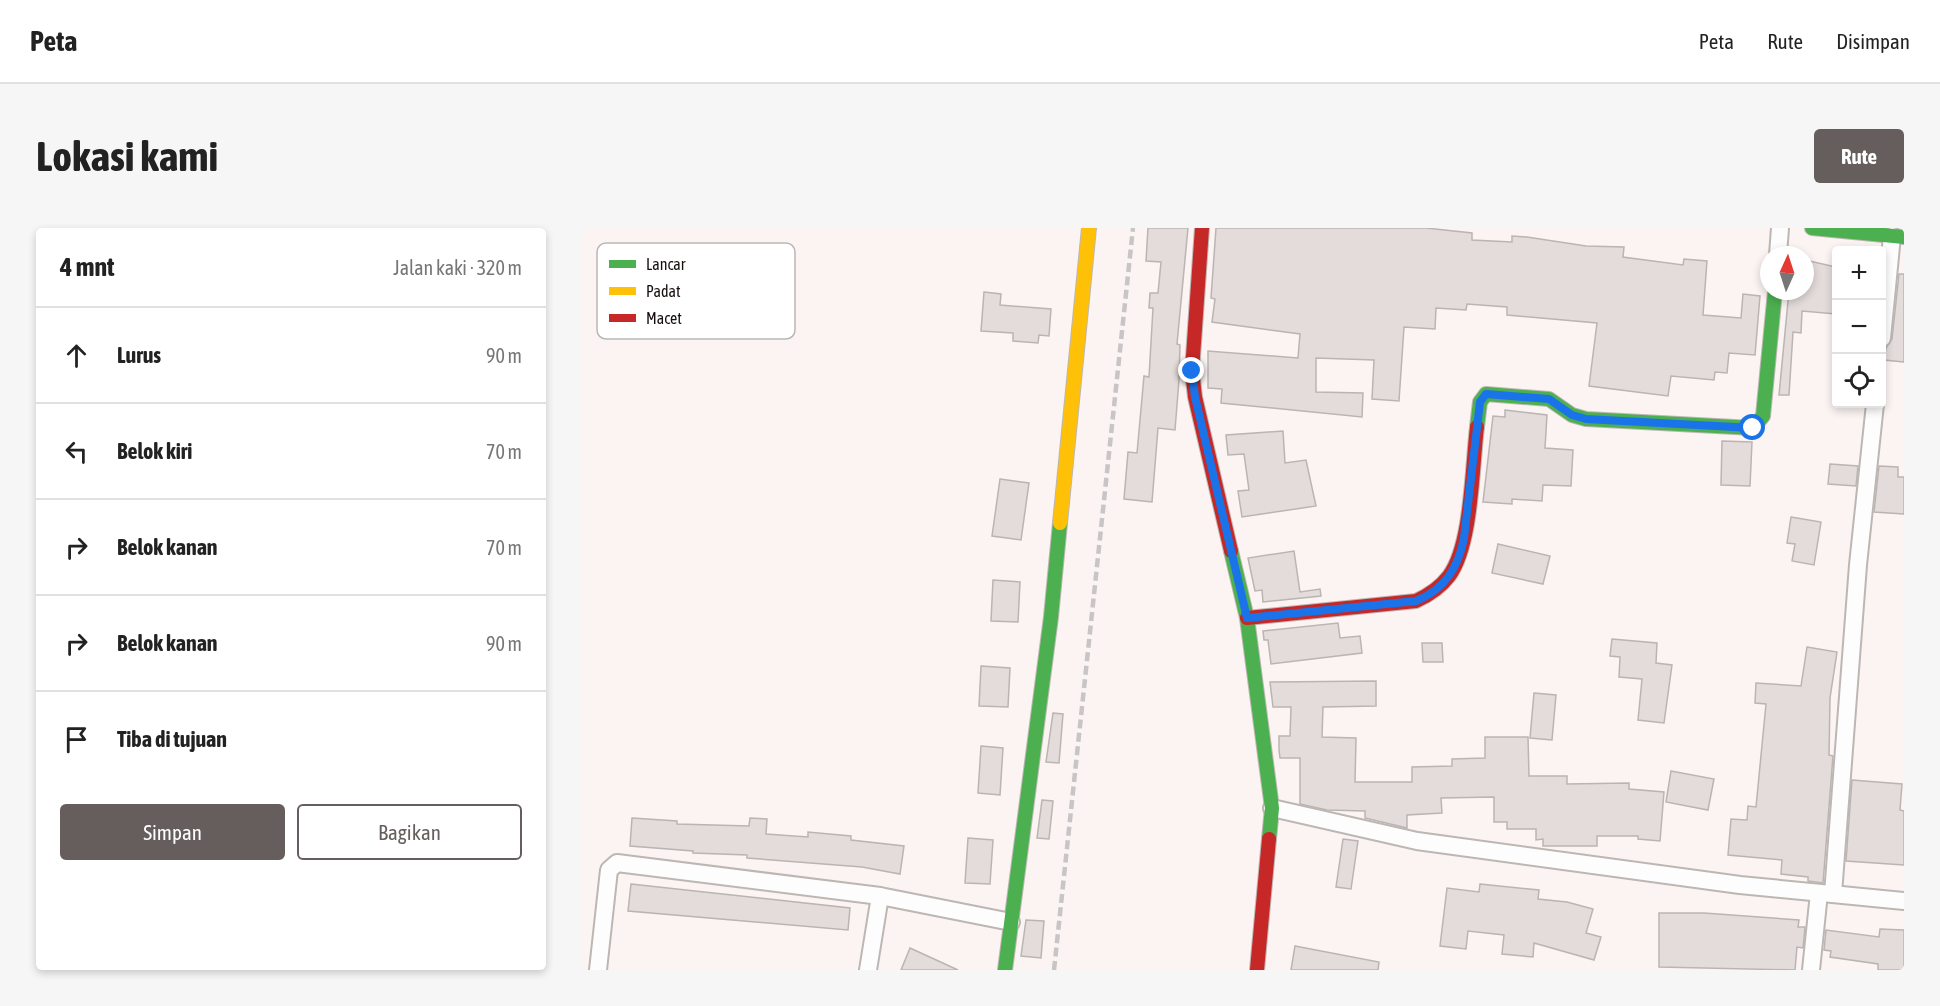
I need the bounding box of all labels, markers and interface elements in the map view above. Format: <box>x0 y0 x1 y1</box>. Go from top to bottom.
text: Peta <box>30 25 77 57</box>
text: Peta <box>1699 29 1734 53</box>
text: Rute <box>1767 29 1803 53</box>
text: Disimpan <box>1836 29 1910 53</box>
button: Rute <box>1814 129 1904 183</box>
text: Lokasi kami <box>36 132 218 180</box>
legend <box>597 243 795 339</box>
north arrow <box>1760 246 1814 300</box>
map controls <box>1832 246 1886 408</box>
button: + <box>1832 246 1886 300</box>
text: 4 mnt <box>60 252 115 282</box>
text: Lancar <box>646 255 686 273</box>
text: Jalan kaki · 320 m <box>393 256 522 279</box>
text: Padat <box>646 282 681 300</box>
button: − <box>1832 300 1886 354</box>
text: Macet <box>646 309 682 327</box>
icon: ahead <box>60 339 93 372</box>
text: Lurus <box>117 342 161 368</box>
text: 90 m <box>486 344 522 367</box>
button: locate <box>1832 354 1886 408</box>
route end <box>1178 357 1204 383</box>
route start <box>1739 414 1765 440</box>
icon: left <box>60 435 93 468</box>
text: Belok kiri <box>117 438 192 464</box>
text: 70 m <box>486 440 522 463</box>
icon: right <box>60 531 93 564</box>
text: Belok kanan <box>117 534 218 560</box>
text: 70 m <box>486 536 522 559</box>
icon: right <box>60 627 93 660</box>
text: Belok kanan <box>117 630 218 656</box>
text: 90 m <box>486 632 522 655</box>
icon: arrive <box>60 723 93 756</box>
text: Tiba di tujuan <box>117 726 227 752</box>
button: Simpan <box>60 804 285 860</box>
button: Bagikan <box>297 804 522 860</box>

